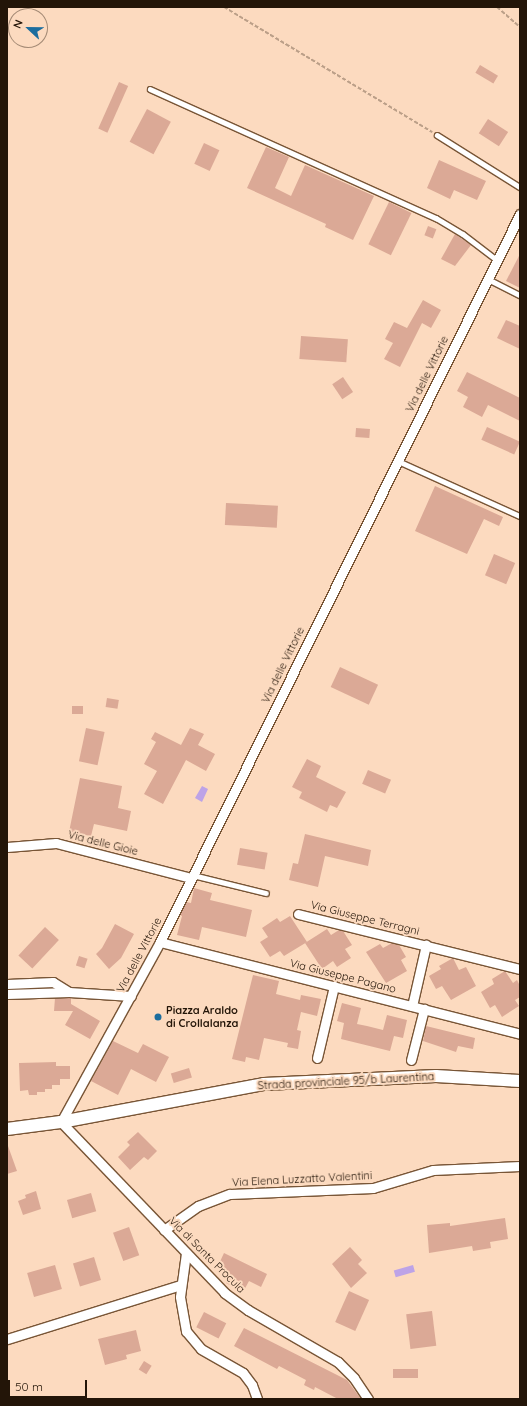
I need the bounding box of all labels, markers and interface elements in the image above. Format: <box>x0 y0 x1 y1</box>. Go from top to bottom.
north arrow <box>8 8 48 48</box>
text: N <box>10 18 26 30</box>
street label: Via delle Vittorie <box>403 334 451 414</box>
street label: Via delle Vittorie <box>259 625 307 705</box>
street label: Via delle Gioie <box>67 828 139 858</box>
street label: Via Giuseppe Terragni <box>309 898 421 938</box>
street label: Via delle Vittorie <box>114 915 164 995</box>
street label: Via Giuseppe Pagano <box>288 956 398 996</box>
place label: Piazza Araldo di Crollalanza <box>166 1004 238 1030</box>
marker: Piazza Araldo di Crollalanza <box>153 1012 163 1022</box>
street label: Strada provinciale 95/b Laurentina <box>257 1070 435 1092</box>
street label: Via Elena Luzzatto Valentini <box>232 1169 372 1189</box>
street label: Via di Santa Procula <box>166 1214 248 1296</box>
scale bar <box>10 1372 89 1398</box>
text: 50 m <box>15 1379 43 1394</box>

